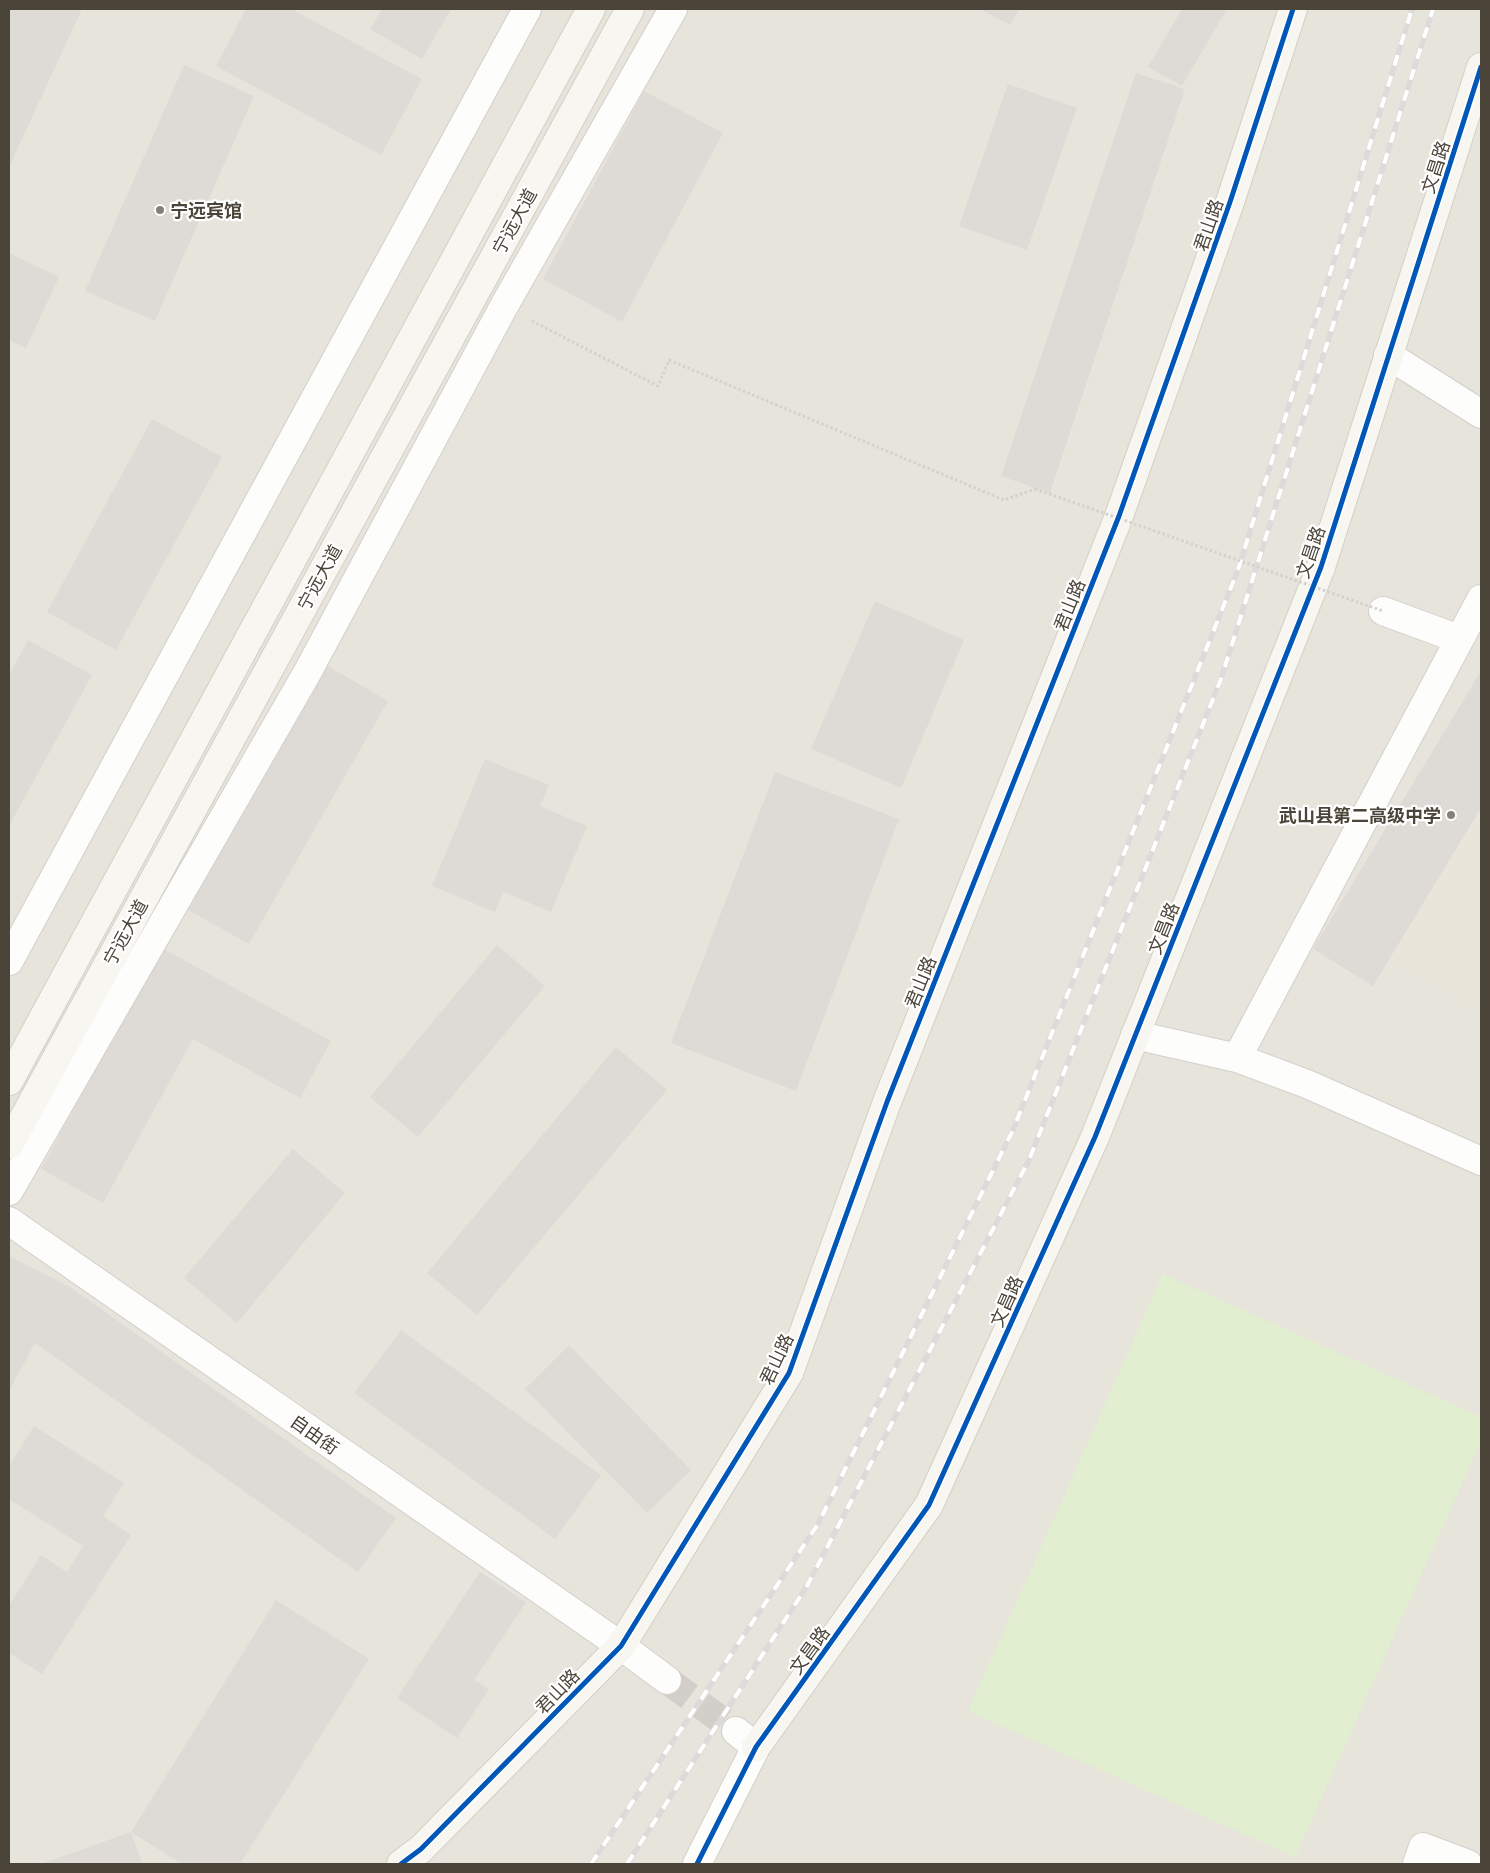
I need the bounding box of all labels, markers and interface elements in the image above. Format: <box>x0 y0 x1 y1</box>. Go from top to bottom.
street label: 文昌路 <box>1415 138 1455 196</box>
street label: 宁远大道 <box>486 184 542 258</box>
street label: 君山路 <box>1188 196 1228 254</box>
place label: 宁远宾馆 <box>170 198 242 222</box>
marker: 宁远宾馆 <box>154 204 166 216</box>
street label: 文昌路 <box>1290 523 1330 581</box>
street label: 宁远大道 <box>291 540 347 614</box>
street label: 君山路 <box>1048 575 1090 635</box>
place label: 武山县第二高级中学 <box>1279 803 1441 827</box>
marker: 武山县第二高级中学 <box>1445 809 1457 821</box>
street label: 宁远大道 <box>97 895 153 969</box>
street label: 文昌路 <box>1142 898 1184 958</box>
street label: 君山路 <box>899 952 941 1012</box>
street label: 文昌路 <box>984 1271 1028 1331</box>
street label: 君山路 <box>754 1329 798 1389</box>
street label: 自由街 <box>286 1409 344 1459</box>
street label: 文昌路 <box>783 1621 835 1679</box>
street label: 君山路 <box>530 1663 584 1719</box>

